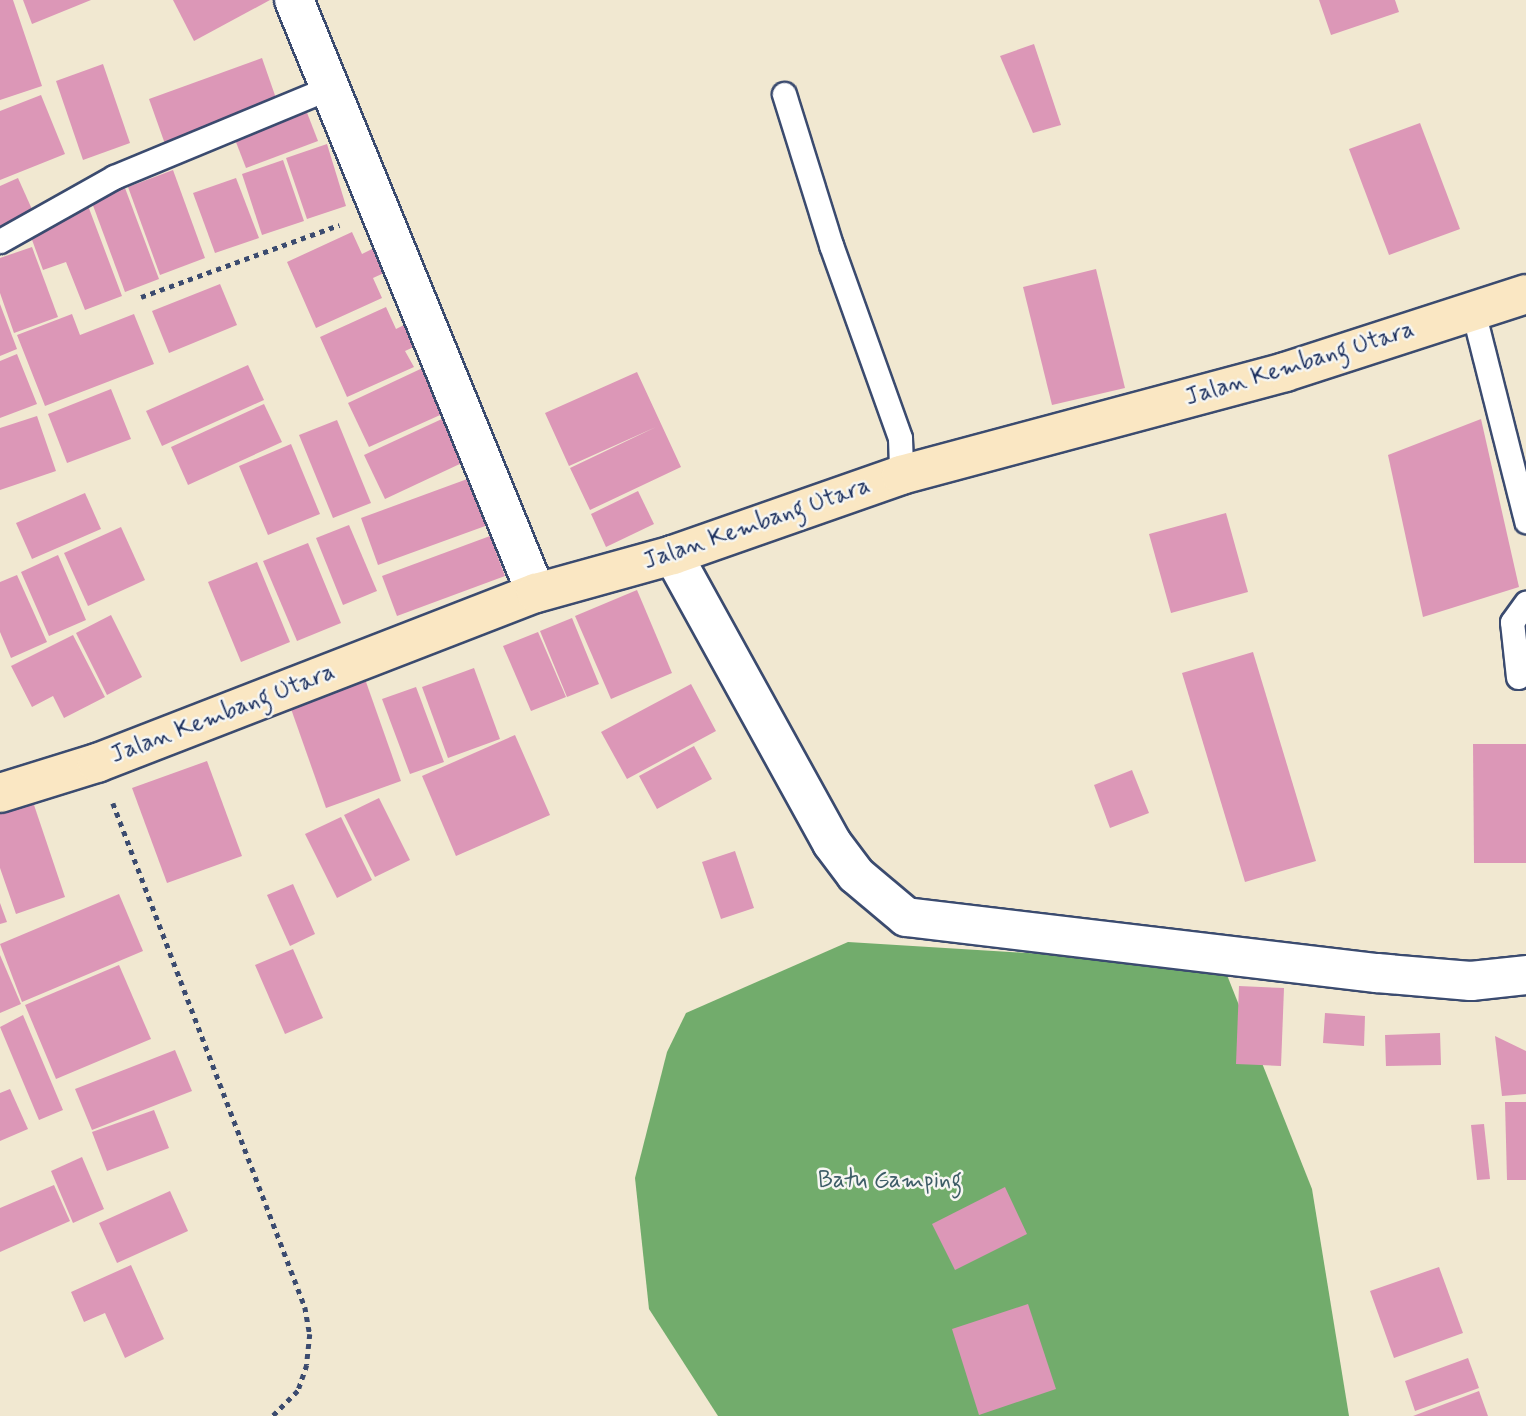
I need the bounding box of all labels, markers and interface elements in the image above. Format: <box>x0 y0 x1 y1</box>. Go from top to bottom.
street label: Jalan Kembang Utara <box>1181 315 1419 413</box>
street label: Jalan Kembang Utara <box>639 471 875 577</box>
street label: Jalan Kembang Utara <box>106 658 340 770</box>
park label: Batu Gamping <box>818 1167 962 1195</box>

